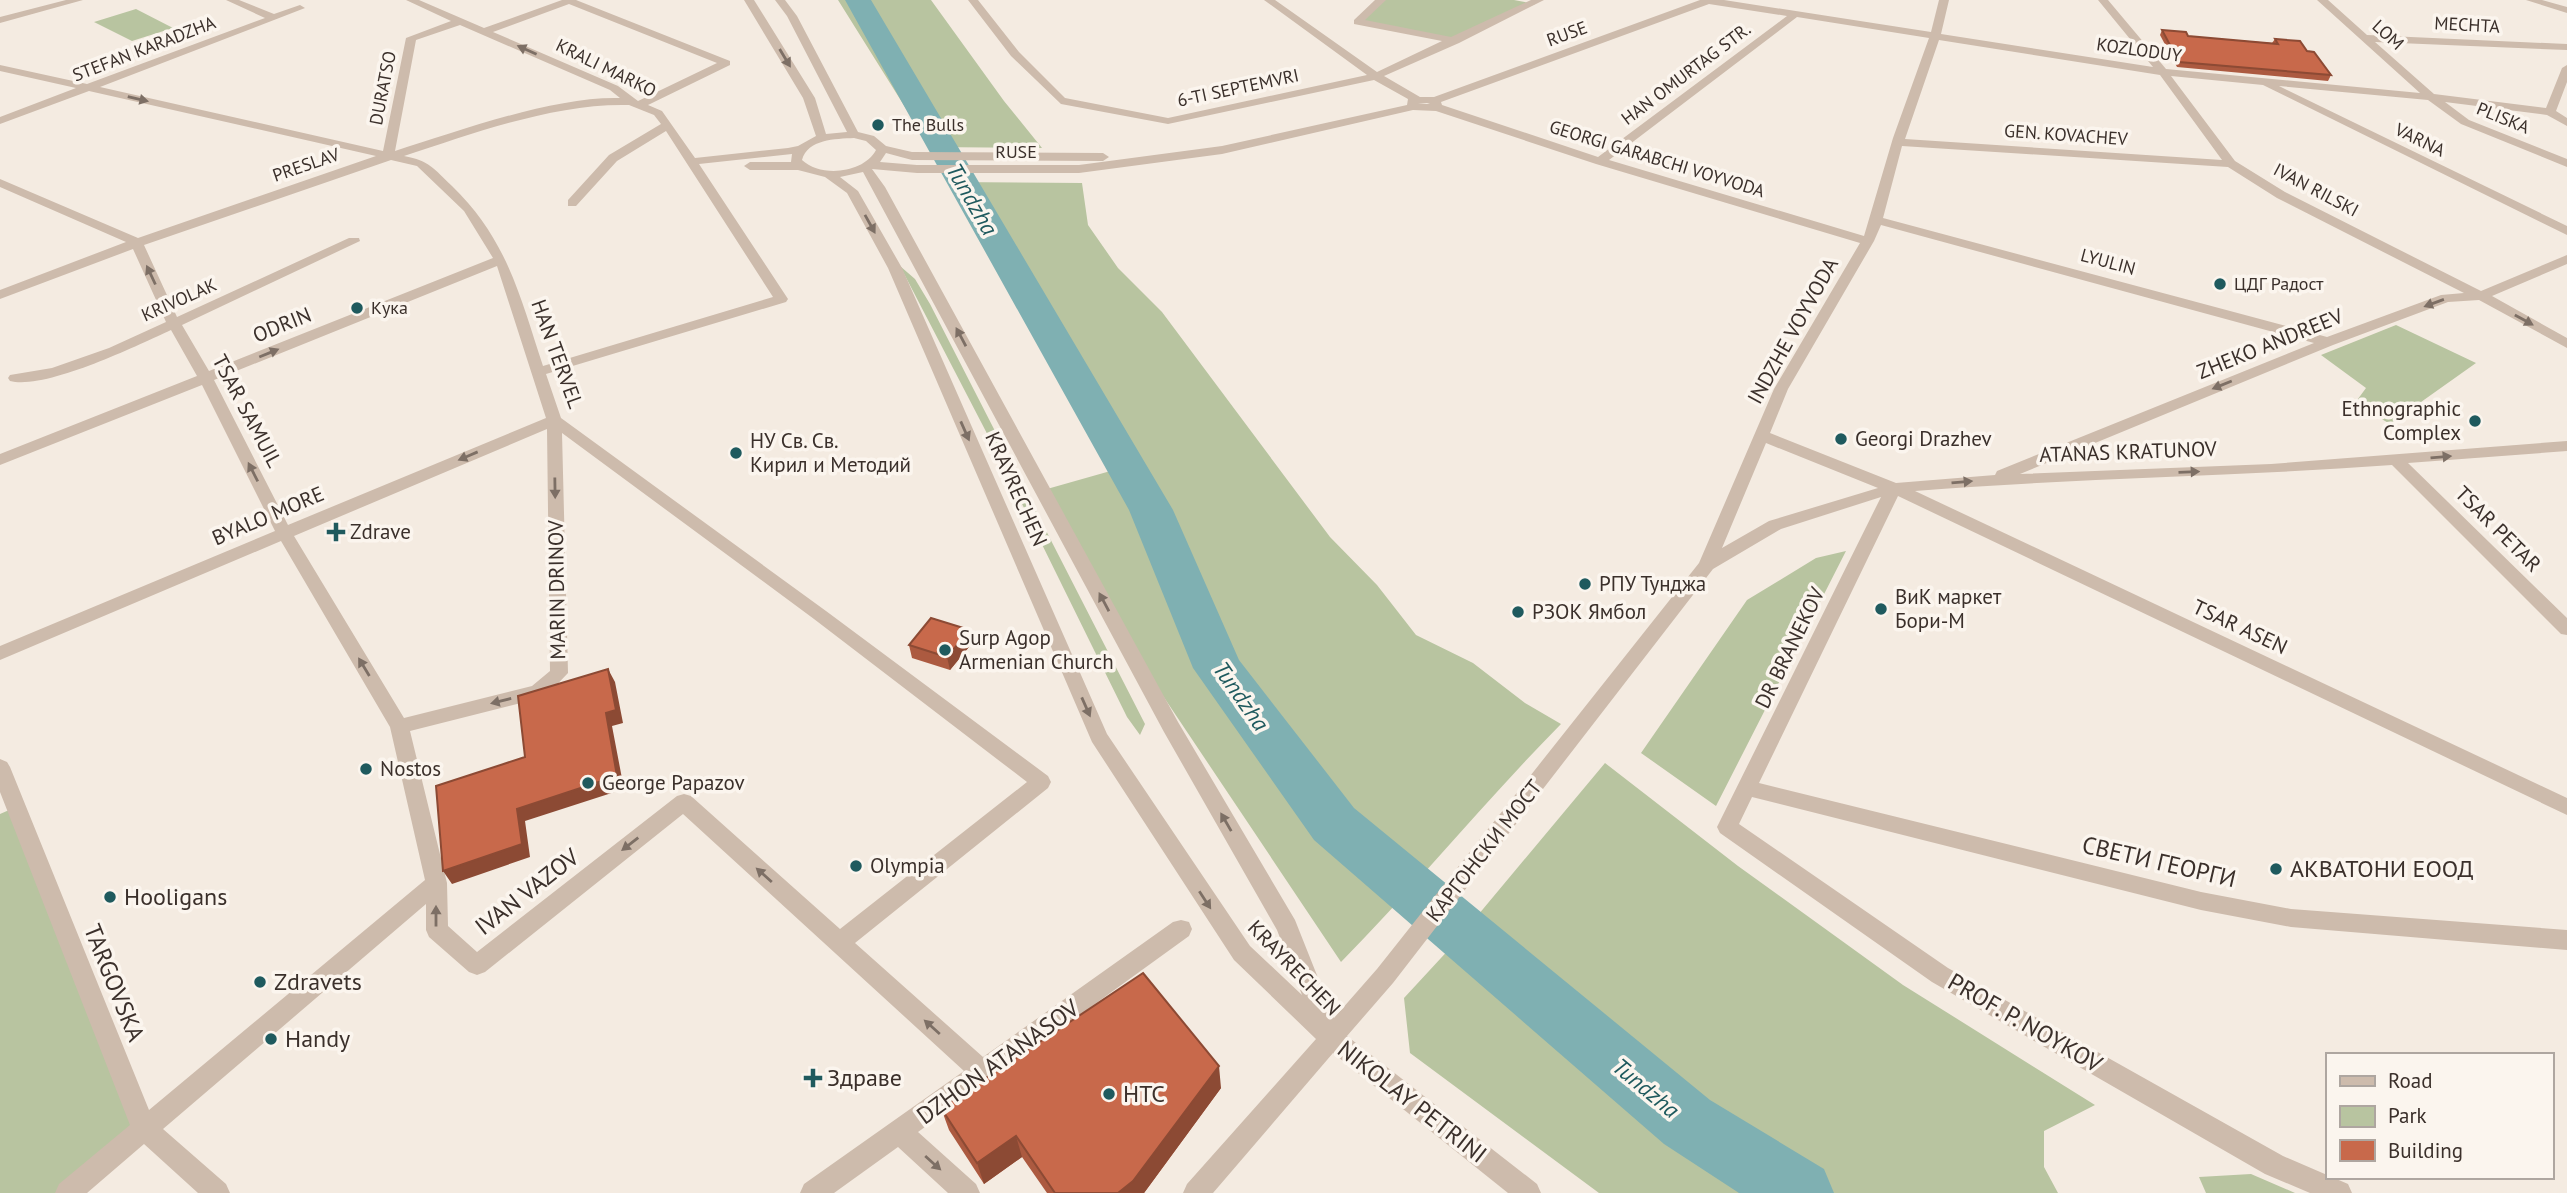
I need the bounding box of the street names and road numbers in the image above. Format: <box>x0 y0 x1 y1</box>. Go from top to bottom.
street label: STEFAN KARADZHA <box>69 10 219 86</box>
street label: MECHTA <box>2434 11 2501 38</box>
street label: LOM <box>2368 14 2409 55</box>
street label: RUSE <box>1543 16 1590 51</box>
street label: HAN OMURTAG STR. <box>1616 17 1755 130</box>
street label: KOZLODUY <box>2095 32 2183 67</box>
street label: KRALI MARKO <box>552 33 660 102</box>
street label: DURATSO <box>364 49 401 127</box>
street label: 6-TI SEPTEMVRI <box>1175 63 1301 112</box>
street label: PLISKA <box>2473 97 2533 139</box>
street label: GEORGI GARABCHI VOYVODA <box>1547 115 1768 202</box>
street label: VARNA <box>2390 117 2450 162</box>
street label: GEN. KOVACHEV <box>2004 119 2129 150</box>
street label: RUSE <box>995 140 1037 163</box>
street label: PRESLAV <box>269 142 343 187</box>
street label: IVAN RILSKI <box>2270 158 2363 222</box>
street label: LYULIN <box>2078 243 2138 280</box>
street label: INDZHE VOYVODA <box>1741 252 1844 409</box>
street label: KRIVOLAK <box>138 273 220 326</box>
street label: HAN TERVEL <box>525 296 590 412</box>
street label: ODRIN <box>249 301 315 348</box>
street label: ZHEKO ANDREEV <box>2193 302 2347 385</box>
street label: TSAR SAMUIL <box>206 350 289 472</box>
street label: KRAYRECHEN <box>979 427 1054 550</box>
street label: ATANAS KRATUNOV <box>2039 435 2217 468</box>
street label: BYALO MORE <box>208 480 328 551</box>
street label: TSAR PETAR <box>2449 480 2547 578</box>
street label: MARIN DRINOV <box>542 520 571 660</box>
street label: DR BRANEKOV <box>1749 583 1830 713</box>
street label: TSAR ASEN <box>2189 593 2292 660</box>
street label: КАРГОНСКИ МОСТ <box>1420 774 1548 927</box>
street label: СВЕТИ ГЕОРГИ <box>2079 829 2239 894</box>
street label: IVAN VAZOV <box>468 841 585 942</box>
street label: KRAYRECHEN <box>1242 914 1347 1021</box>
street label: TARGOVSKA <box>77 920 152 1046</box>
street label: PROF. P. NOYKOV <box>1943 966 2108 1079</box>
street label: DZHON ATANASOV <box>910 992 1085 1131</box>
street label: NIKOLAY PETRINI <box>1331 1034 1493 1170</box>

